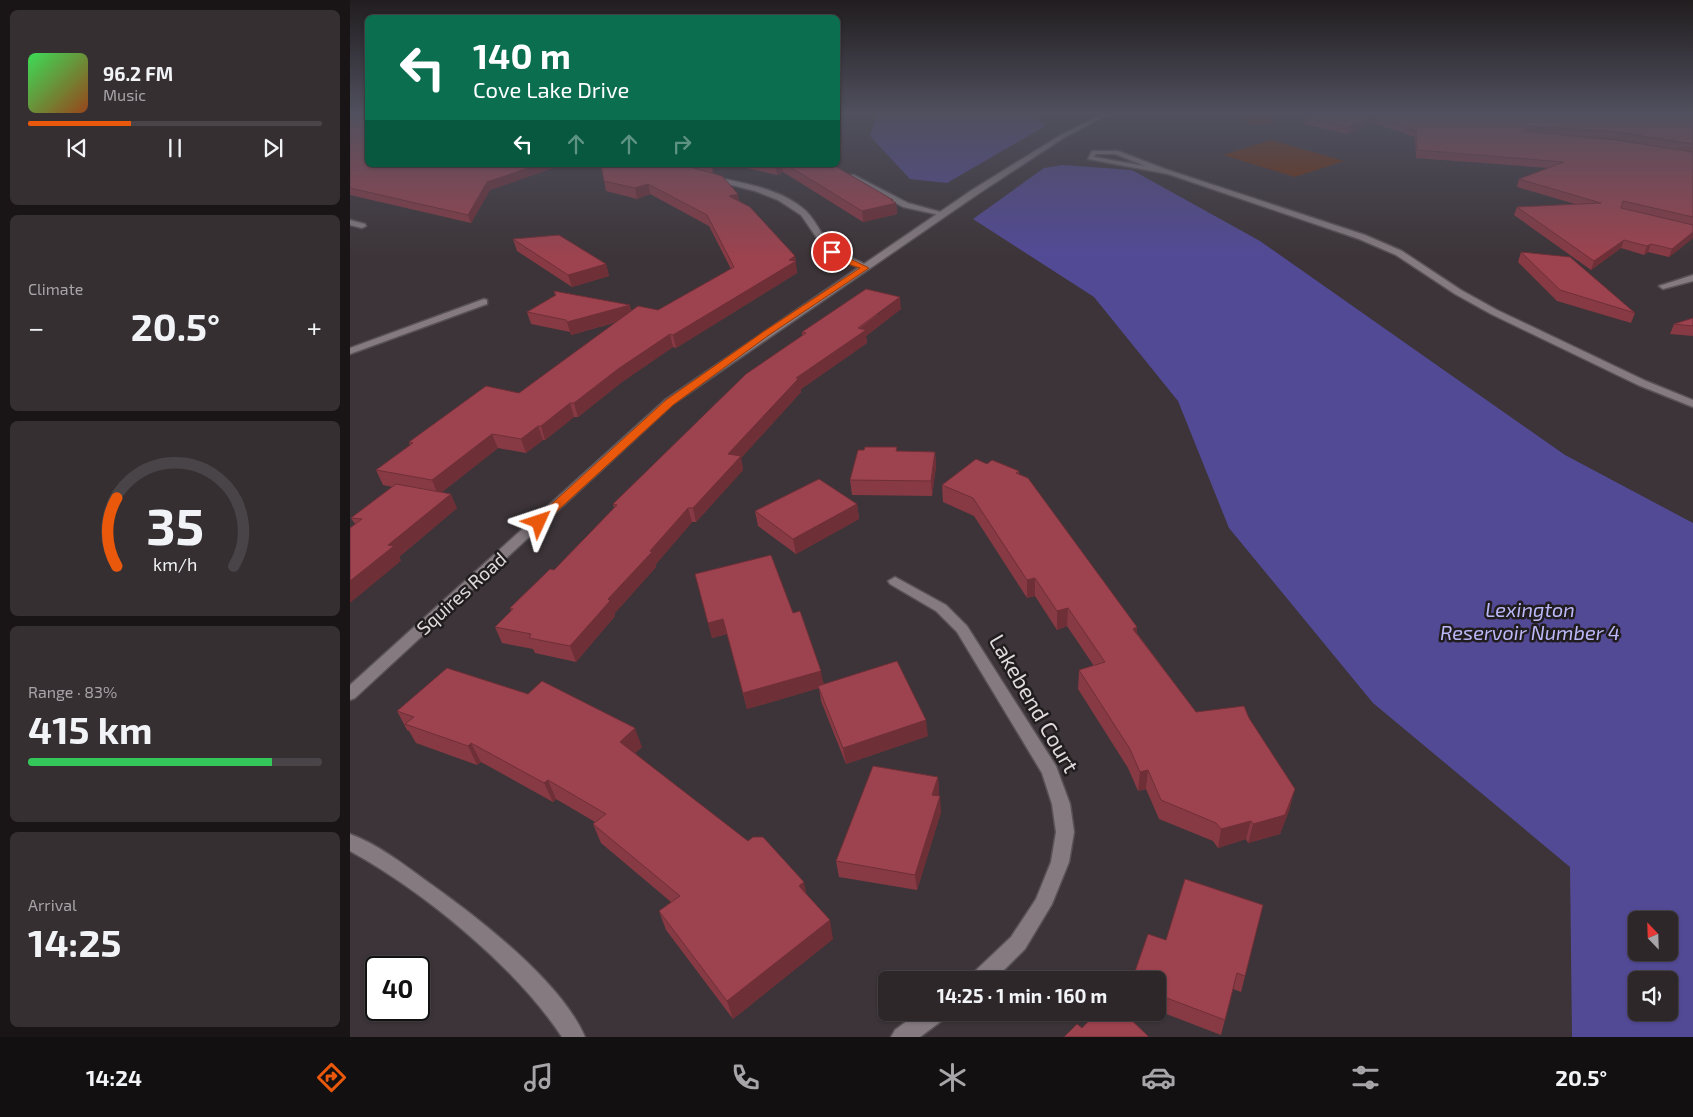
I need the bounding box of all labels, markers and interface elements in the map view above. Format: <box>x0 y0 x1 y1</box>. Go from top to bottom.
text: 140 m <box>473 34 571 76</box>
icon: left <box>390 35 455 100</box>
text: 96.2 FM <box>103 62 173 85</box>
text: Cove Lake Drive <box>473 76 629 102</box>
text: Music <box>103 85 146 104</box>
icon: left <box>509 130 537 158</box>
icon: ahead <box>562 130 590 158</box>
icon: ahead <box>615 130 643 158</box>
icon: right <box>668 130 696 158</box>
icon: previous <box>63 134 91 162</box>
icon: pause <box>161 134 189 162</box>
icon: next <box>259 134 287 162</box>
pin <box>811 231 853 273</box>
icon: arrive <box>818 238 846 266</box>
text: Climate <box>28 279 83 298</box>
text: 20.5° <box>131 303 220 349</box>
text: − <box>28 310 44 344</box>
text: + <box>307 310 322 344</box>
text: 35 <box>146 493 204 555</box>
position arrow <box>512 495 564 547</box>
street label: Squires Road <box>412 547 510 639</box>
text: km/h <box>153 553 197 575</box>
water label: Lexington Reservoir Number 4 <box>1440 597 1620 644</box>
street label: Lakebend Court <box>985 629 1085 777</box>
text: Range · 83% <box>28 682 117 701</box>
text: 415 km <box>28 706 153 752</box>
text: Arrival <box>28 895 77 914</box>
north arrow <box>1628 911 1678 961</box>
map controls <box>1628 911 1678 1021</box>
text: 14:25 <box>28 919 121 965</box>
speed limit sign: 40 <box>365 956 430 1021</box>
button: sound <box>1628 971 1678 1021</box>
text: 14:25 · 1 min · 160 m <box>937 984 1107 1007</box>
icon: directions <box>314 1060 349 1095</box>
icon: music <box>521 1060 556 1095</box>
icon: phone <box>728 1060 763 1095</box>
icon: climate <box>935 1060 970 1095</box>
icon: car <box>1141 1060 1176 1095</box>
icon: filters <box>1348 1060 1383 1095</box>
text: 14:24 <box>86 1064 142 1090</box>
text: 20.5° <box>1555 1064 1607 1090</box>

